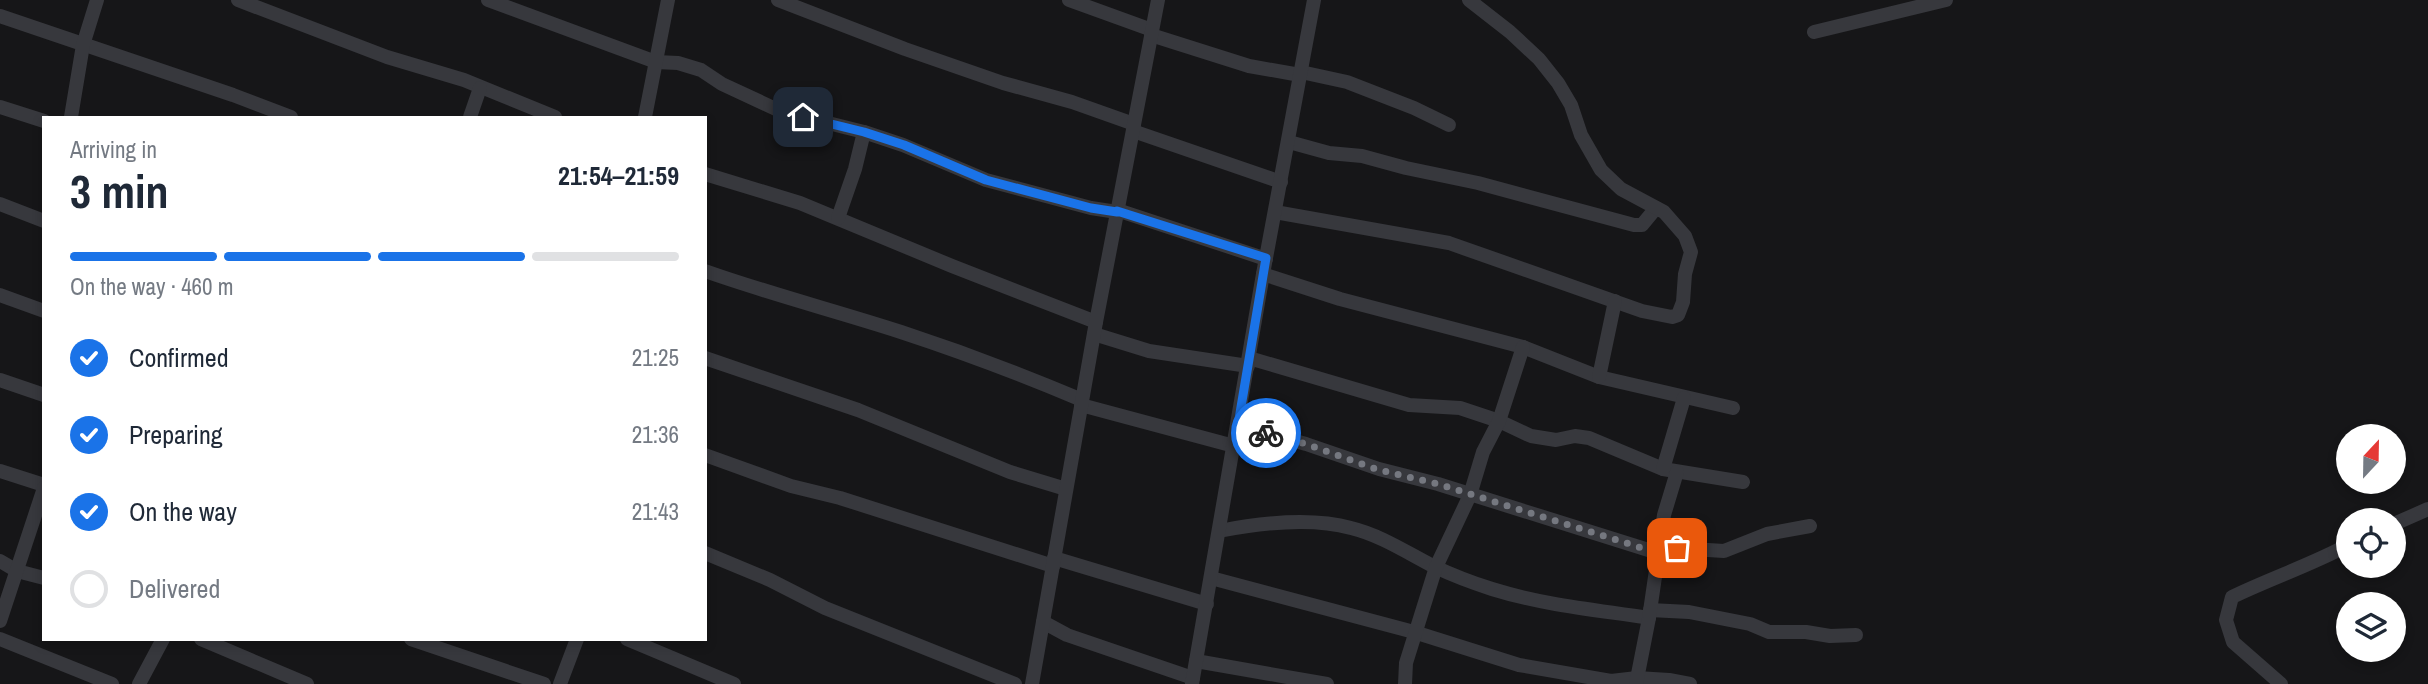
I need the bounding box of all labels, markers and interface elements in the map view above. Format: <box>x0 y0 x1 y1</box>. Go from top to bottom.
pin <box>773 87 833 147</box>
icon: home <box>784 98 822 136</box>
text: Arriving in <box>70 134 157 165</box>
text: 21:54–21:59 <box>558 158 679 193</box>
text: 3 min <box>70 160 169 222</box>
text: On the way · 460 m <box>70 271 234 302</box>
icon: check <box>70 339 108 377</box>
text: Confirmed <box>129 340 229 375</box>
text: 21:25 <box>632 342 679 373</box>
courier <box>1231 398 1301 468</box>
icon: bike <box>1247 414 1285 452</box>
icon: check <box>70 416 108 454</box>
text: Preparing <box>129 417 223 452</box>
text: 21:36 <box>632 419 679 450</box>
north arrow <box>2336 424 2406 494</box>
map controls <box>2336 424 2406 662</box>
icon: check <box>70 493 108 531</box>
text: On the way <box>129 494 237 529</box>
text: 21:43 <box>632 496 679 527</box>
button: locate <box>2336 508 2406 578</box>
pin <box>1647 518 1707 578</box>
icon: bag <box>1658 529 1696 567</box>
text: Delivered <box>129 571 220 606</box>
button: layers <box>2336 592 2406 662</box>

